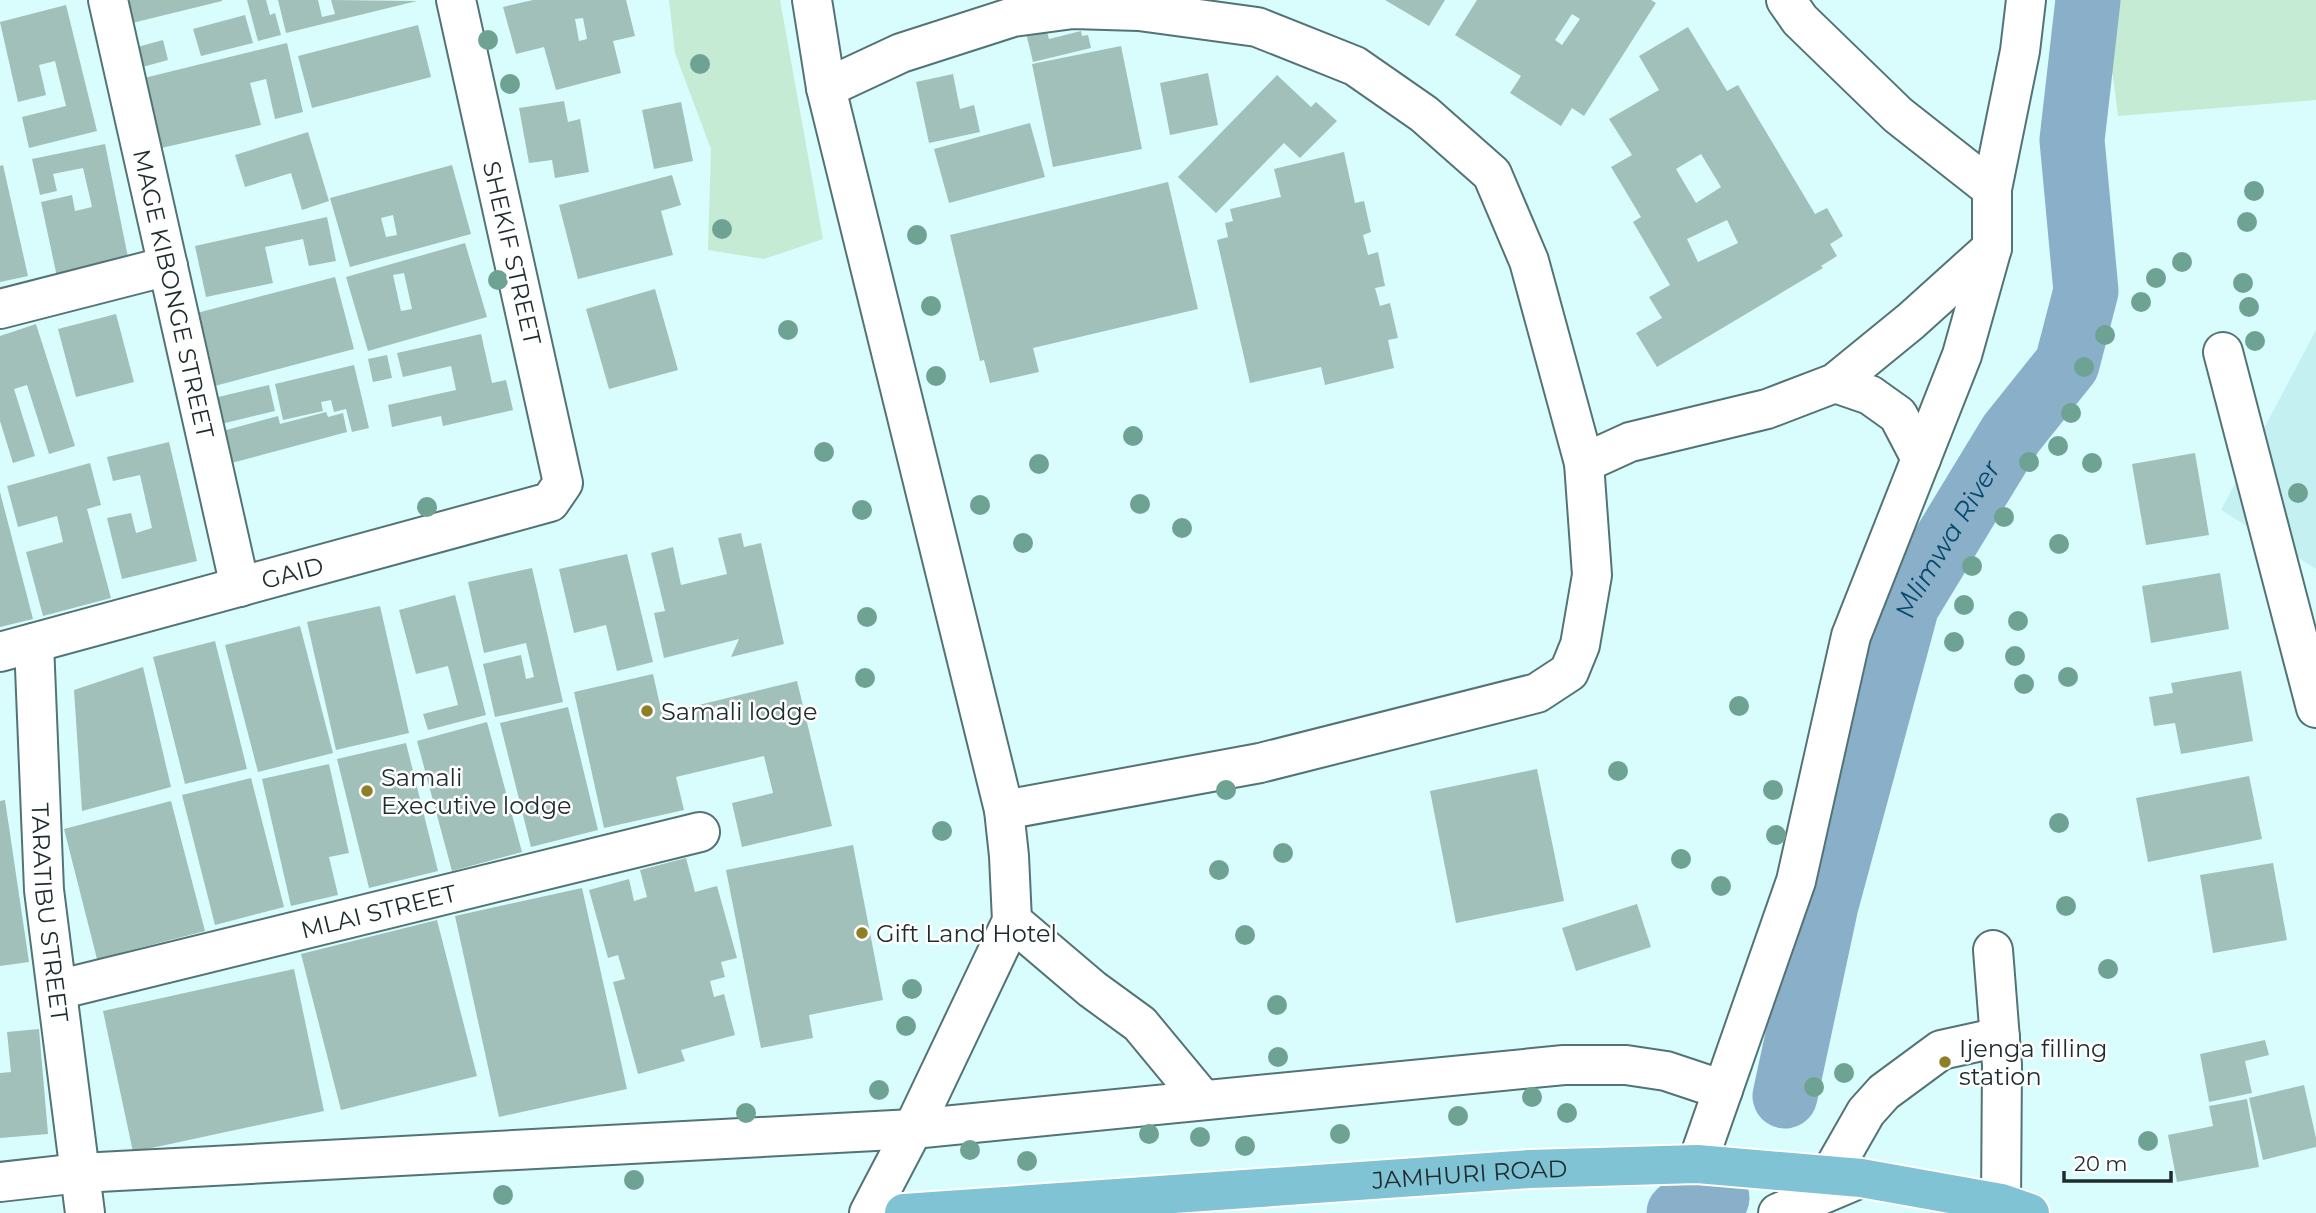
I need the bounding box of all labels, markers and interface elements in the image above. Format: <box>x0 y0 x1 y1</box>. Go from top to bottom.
street label: MAGE KIBONGE STREET <box>127 146 221 441</box>
street label: SHEKIF STREET <box>477 158 547 348</box>
water label: Mlimwa River <box>1888 454 2007 621</box>
street label: GAID <box>258 550 326 595</box>
place label: Samali lodge <box>661 697 817 726</box>
marker: Samali lodge <box>639 703 655 719</box>
place label: Samali Executive lodge <box>381 763 572 820</box>
marker: Samali Executive lodge <box>359 783 375 799</box>
street label: TARATIBU STREET <box>26 802 75 1024</box>
street label: MLAI STREET <box>298 878 460 944</box>
place label: Gift Land Hotel <box>876 919 1057 948</box>
marker: Gift Land Hotel <box>854 925 870 941</box>
place label: Ijenga filling station <box>1959 1034 2108 1091</box>
marker: Ijenga filling station <box>1937 1054 1953 1070</box>
scale bar <box>2064 1140 2171 1184</box>
text: 20 m <box>2074 1151 2128 1176</box>
street label: JAMHURI ROAD <box>1370 1153 1568 1195</box>

